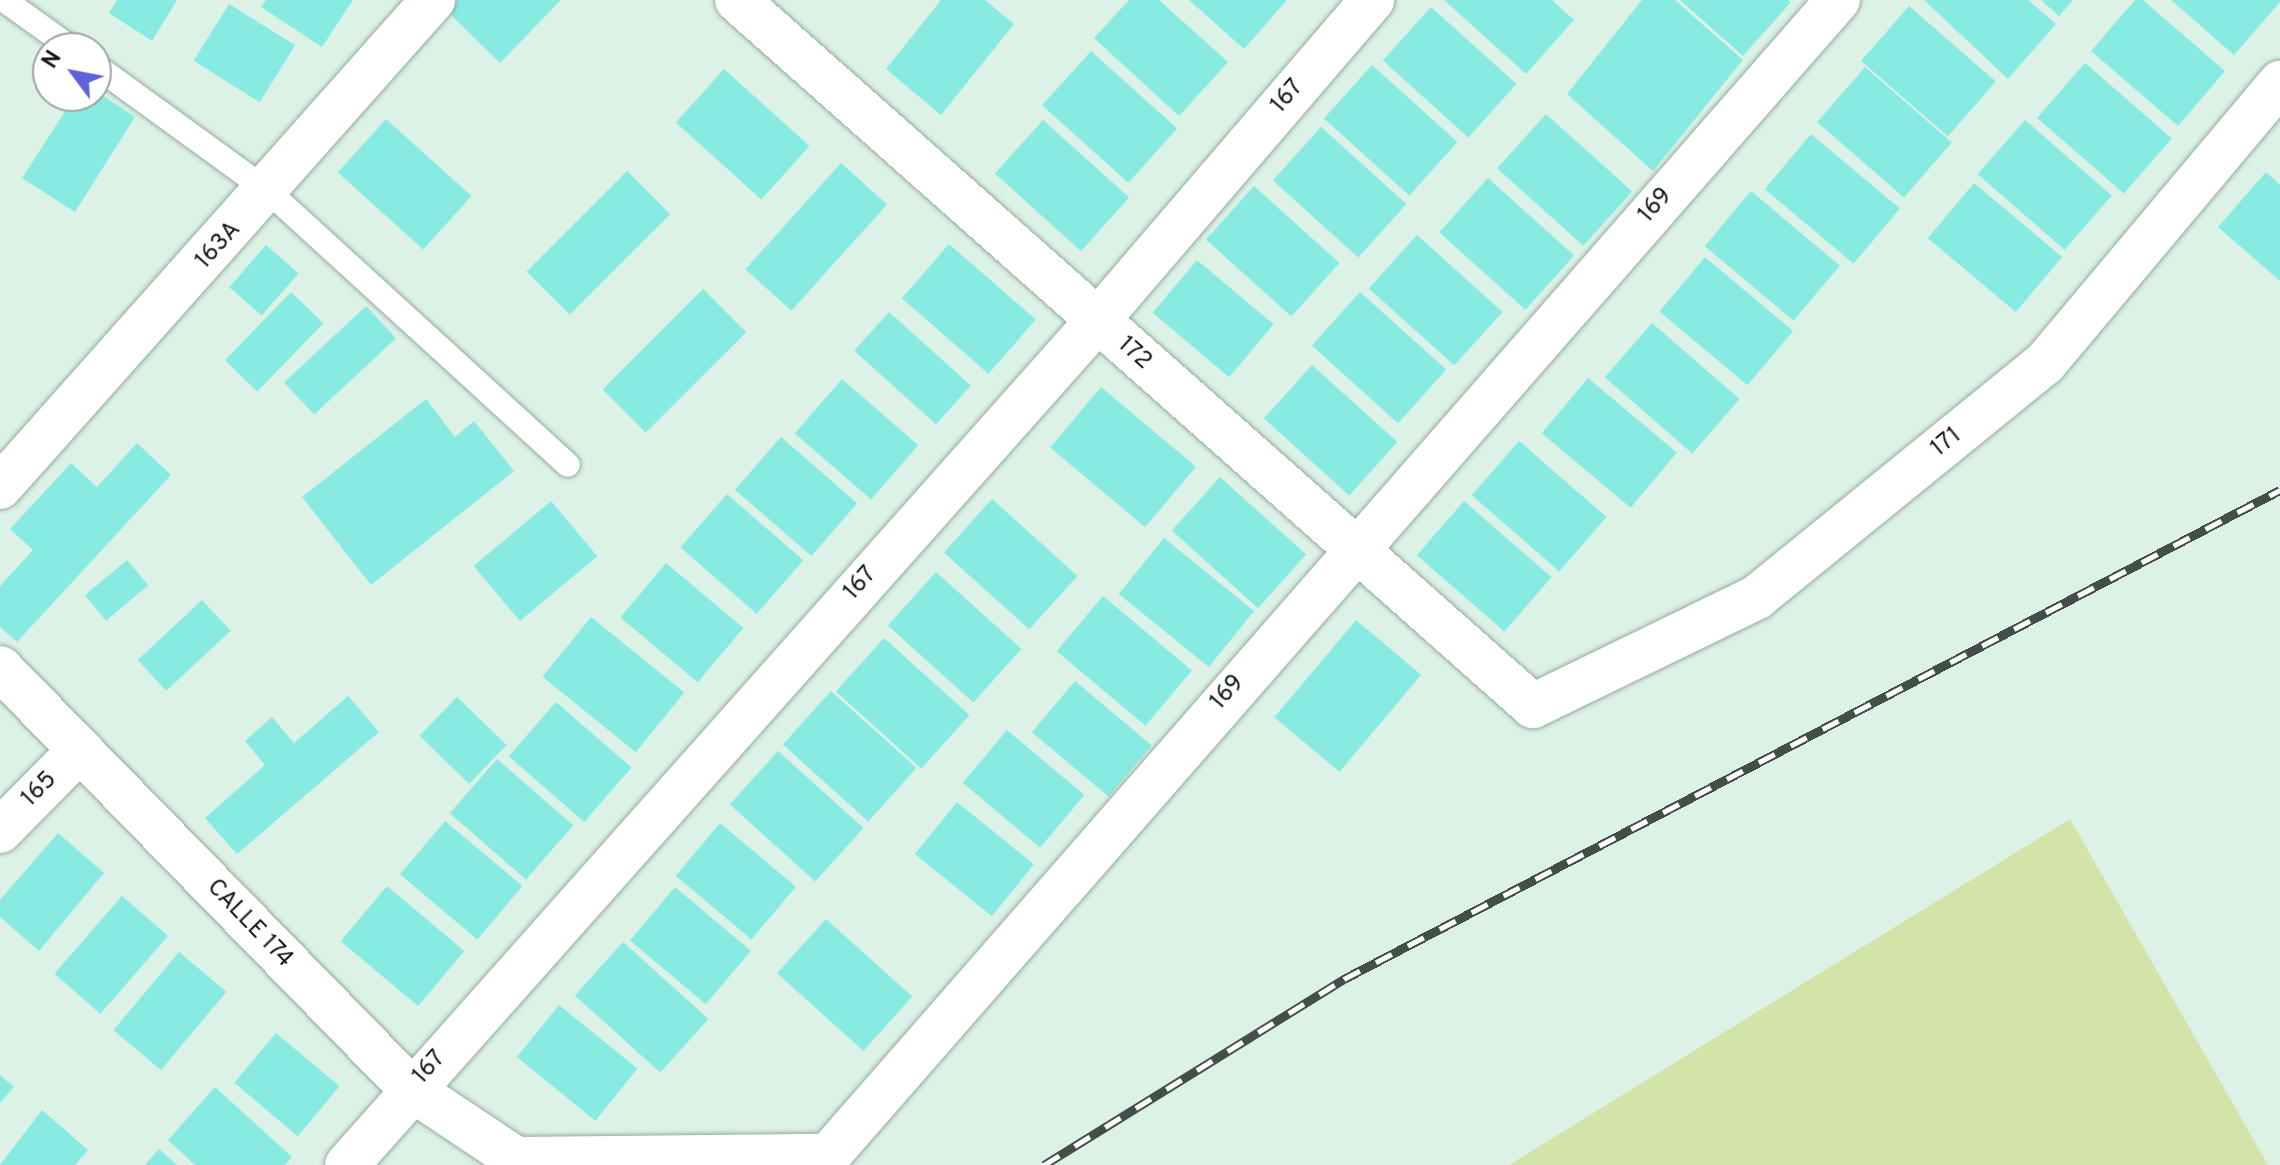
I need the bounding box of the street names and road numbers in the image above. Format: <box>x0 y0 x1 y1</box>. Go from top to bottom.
street label: 167 <box>1266 74 1310 120</box>
street label: 169 <box>1633 183 1679 229</box>
street label: 163A <box>190 216 248 276</box>
street label: 172 <box>1111 331 1157 377</box>
street label: 171 <box>1926 422 1968 464</box>
street label: 167 <box>838 561 884 607</box>
street label: 169 <box>1205 670 1251 716</box>
street label: 165 <box>16 766 64 814</box>
street label: CALLE 174 <box>200 874 298 974</box>
street label: 167 <box>407 1045 453 1091</box>

